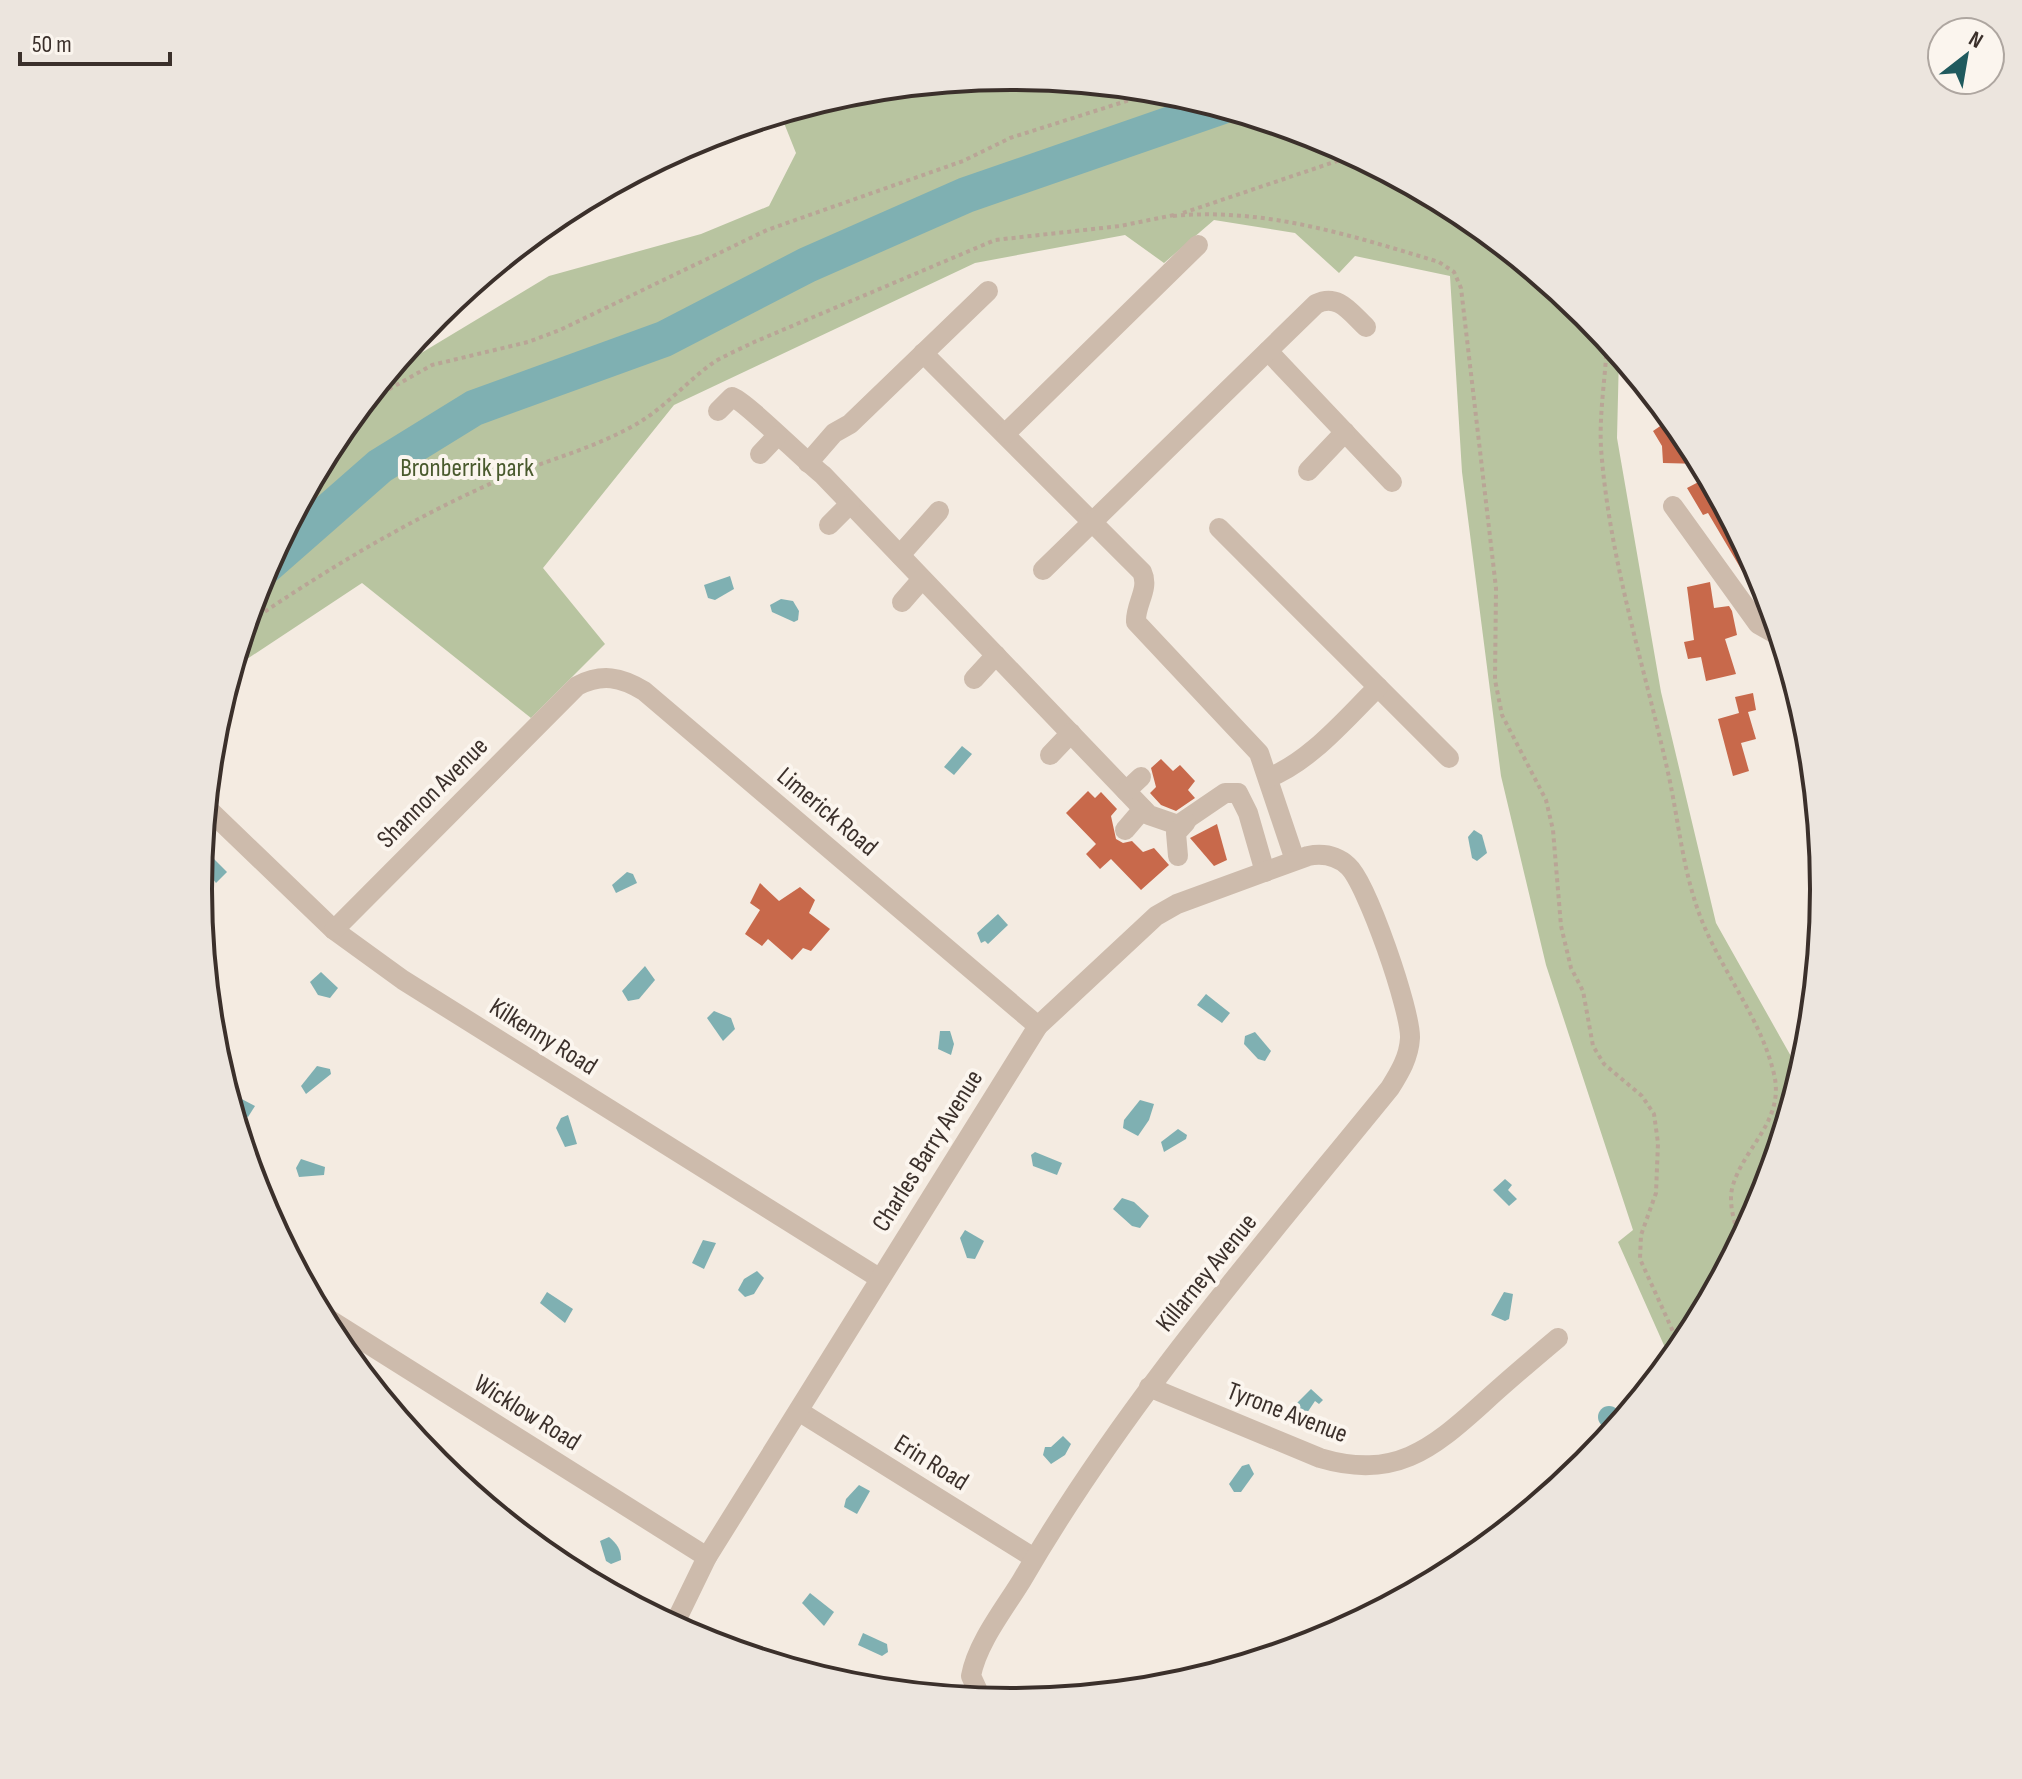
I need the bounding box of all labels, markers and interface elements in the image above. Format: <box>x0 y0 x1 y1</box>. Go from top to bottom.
scale bar <box>20 16 170 66</box>
north arrow <box>1926 16 2006 96</box>
text: N <box>1964 26 1988 55</box>
text: 50 m <box>32 30 72 59</box>
park label: Bronberrik park <box>400 453 534 484</box>
street label: Shannon Avenue <box>371 731 495 855</box>
street label: Limerick Road <box>770 761 884 863</box>
street label: Kilkenny Road <box>483 992 603 1082</box>
street label: Charles Barry Avenue <box>866 1065 990 1237</box>
street label: Killarney Avenue <box>1150 1208 1264 1338</box>
street label: Wicklow Road <box>468 1368 586 1458</box>
street label: Tyrone Avenue <box>1222 1376 1352 1450</box>
street label: Erin Road <box>888 1428 974 1498</box>

